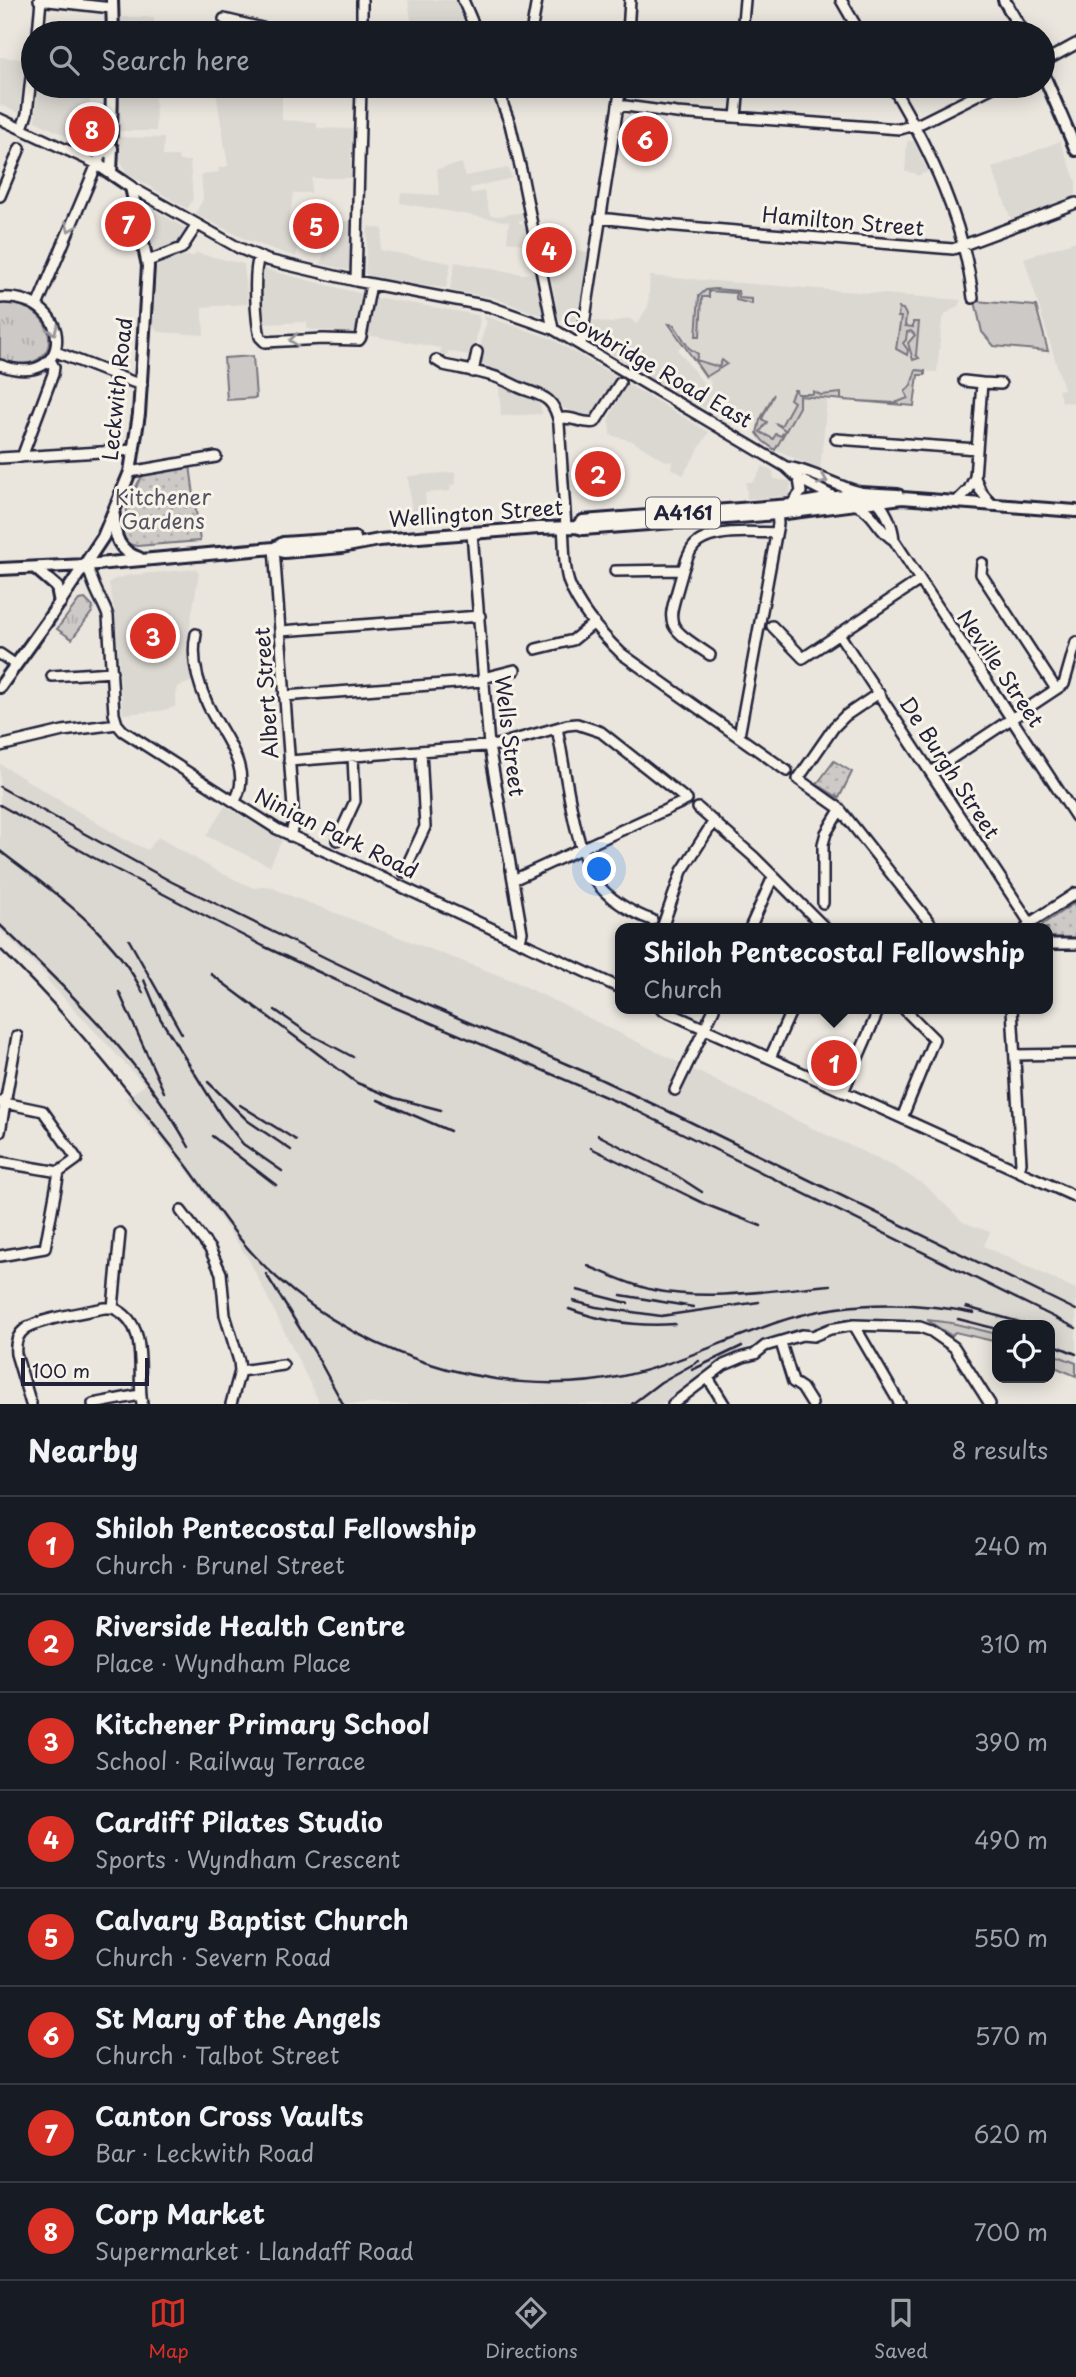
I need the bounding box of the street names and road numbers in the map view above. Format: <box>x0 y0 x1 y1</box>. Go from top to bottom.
street label: Hamilton Street <box>761 197 925 243</box>
street label: Cowbridge Road East <box>557 300 759 435</box>
street label: Leckwith Road <box>93 316 139 462</box>
street label: Wellington Street <box>388 490 564 534</box>
road number: A4161 <box>646 498 720 528</box>
street label: Neville Street <box>950 603 1053 733</box>
street label: Albert Street <box>244 626 286 760</box>
street label: Wells Street <box>488 673 534 798</box>
street label: De Burgh Street <box>893 689 1009 844</box>
street label: Ninian Park Road <box>250 779 424 886</box>

